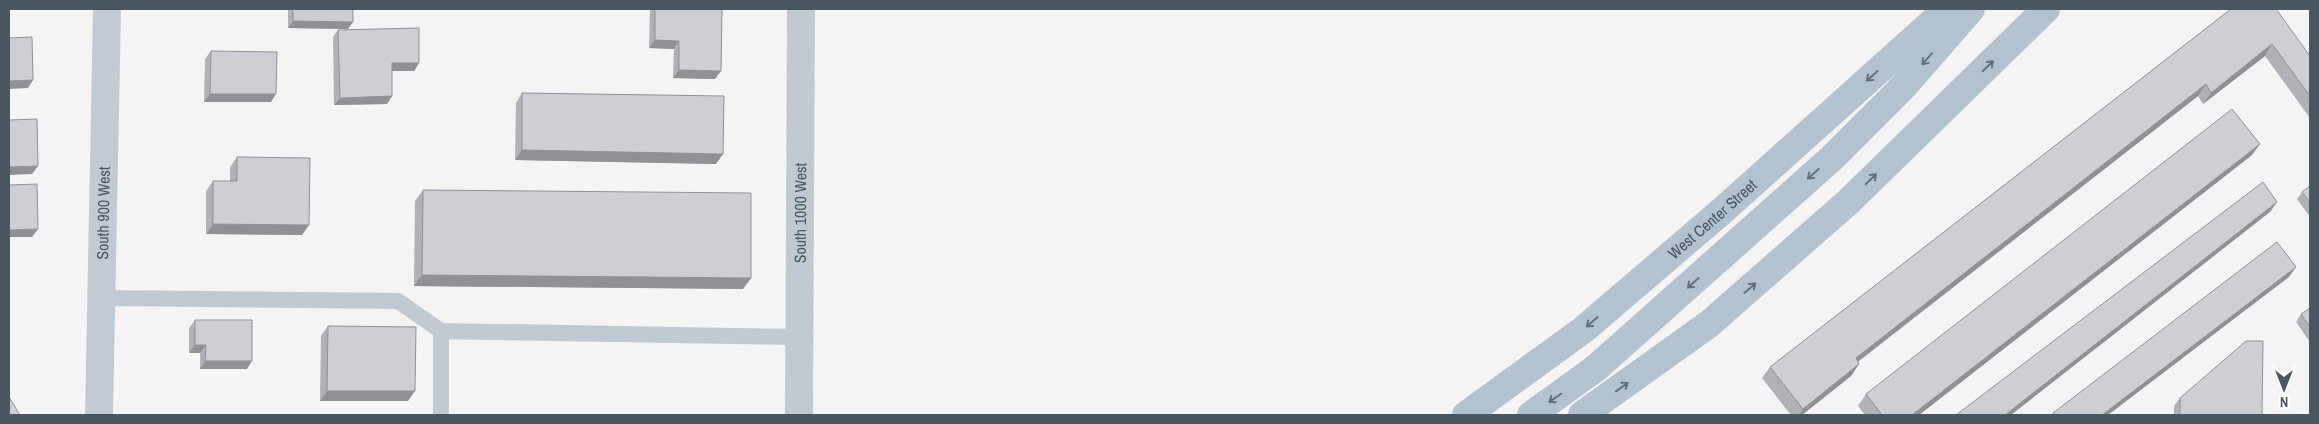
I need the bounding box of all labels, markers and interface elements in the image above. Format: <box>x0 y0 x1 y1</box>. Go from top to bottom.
one-way arrow <box>1922 52 1933 65</box>
one-way arrow <box>1981 60 1994 72</box>
one-way arrow <box>1865 70 1878 82</box>
street label: South 1000 West <box>789 162 811 263</box>
street label: South 900 West <box>91 166 115 260</box>
one-way arrow <box>1807 169 1820 180</box>
one-way arrow <box>1865 173 1877 185</box>
street label: West Center Street <box>1663 174 1762 264</box>
one-way arrow <box>1686 277 1699 289</box>
one-way arrow <box>1744 282 1757 294</box>
one-way arrow <box>1586 316 1599 327</box>
north arrow <box>2259 364 2309 414</box>
one-way arrow <box>1614 382 1628 392</box>
one-way arrow <box>1548 393 1562 403</box>
text: N <box>2280 393 2288 411</box>

